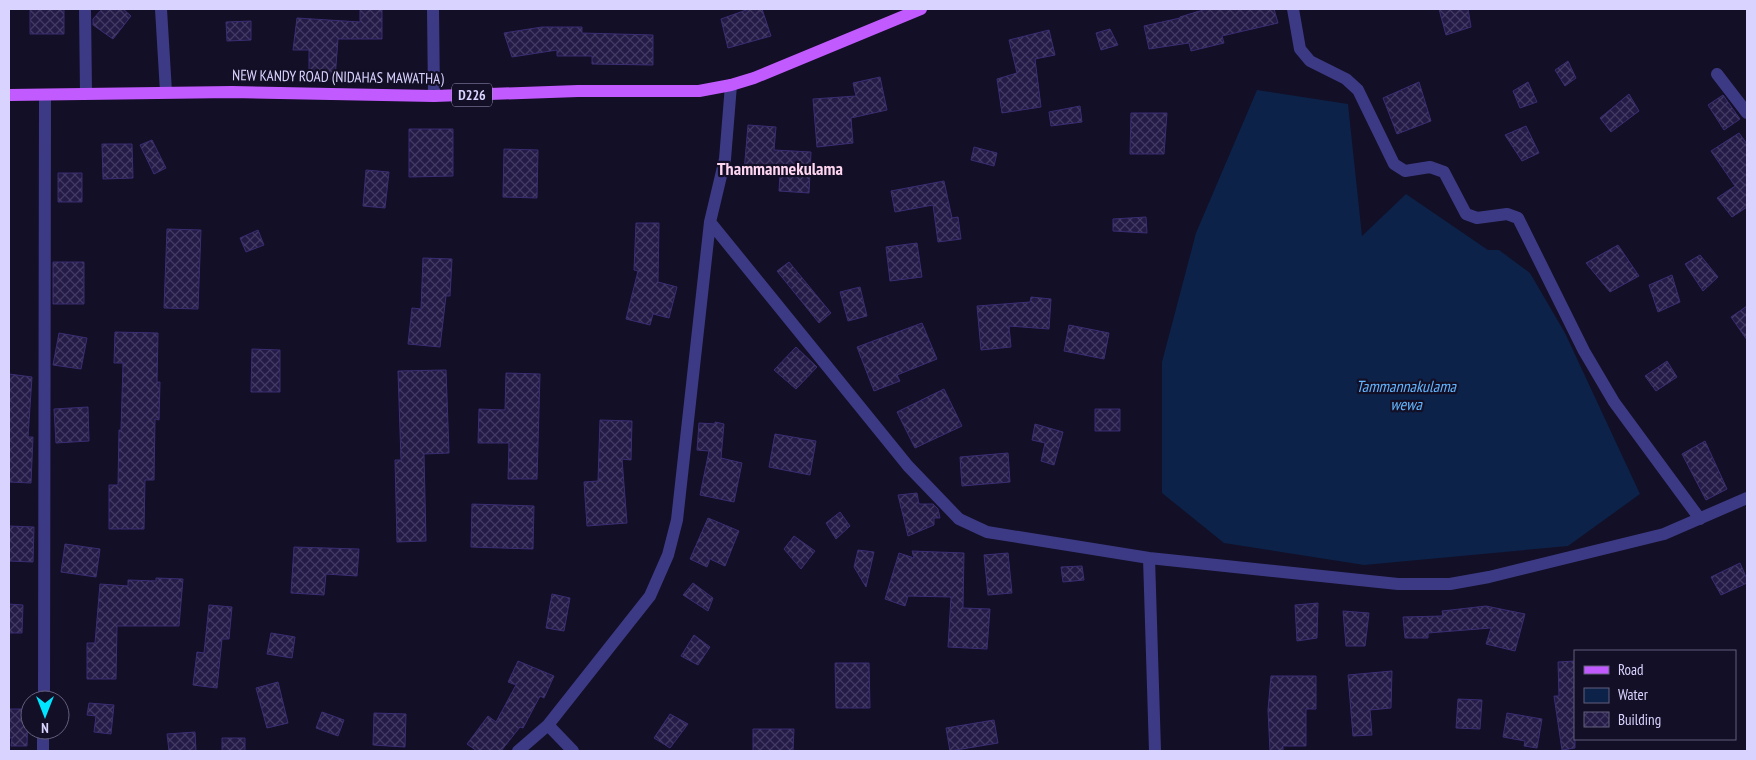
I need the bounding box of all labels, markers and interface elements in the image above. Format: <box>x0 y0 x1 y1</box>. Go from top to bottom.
street label: NEW KANDY ROAD (NIDAHAS MAWATHA) <box>232 65 444 88</box>
road number: D226 <box>452 84 492 106</box>
district label: Thammannekulama <box>717 157 843 180</box>
water label: Tammannakulama wewa <box>1356 376 1458 414</box>
legend <box>1574 650 1736 740</box>
text: Road <box>1618 660 1644 679</box>
text: Water <box>1618 685 1649 704</box>
north arrow <box>20 690 70 740</box>
text: Building <box>1618 710 1661 729</box>
text: N <box>41 719 49 737</box>

